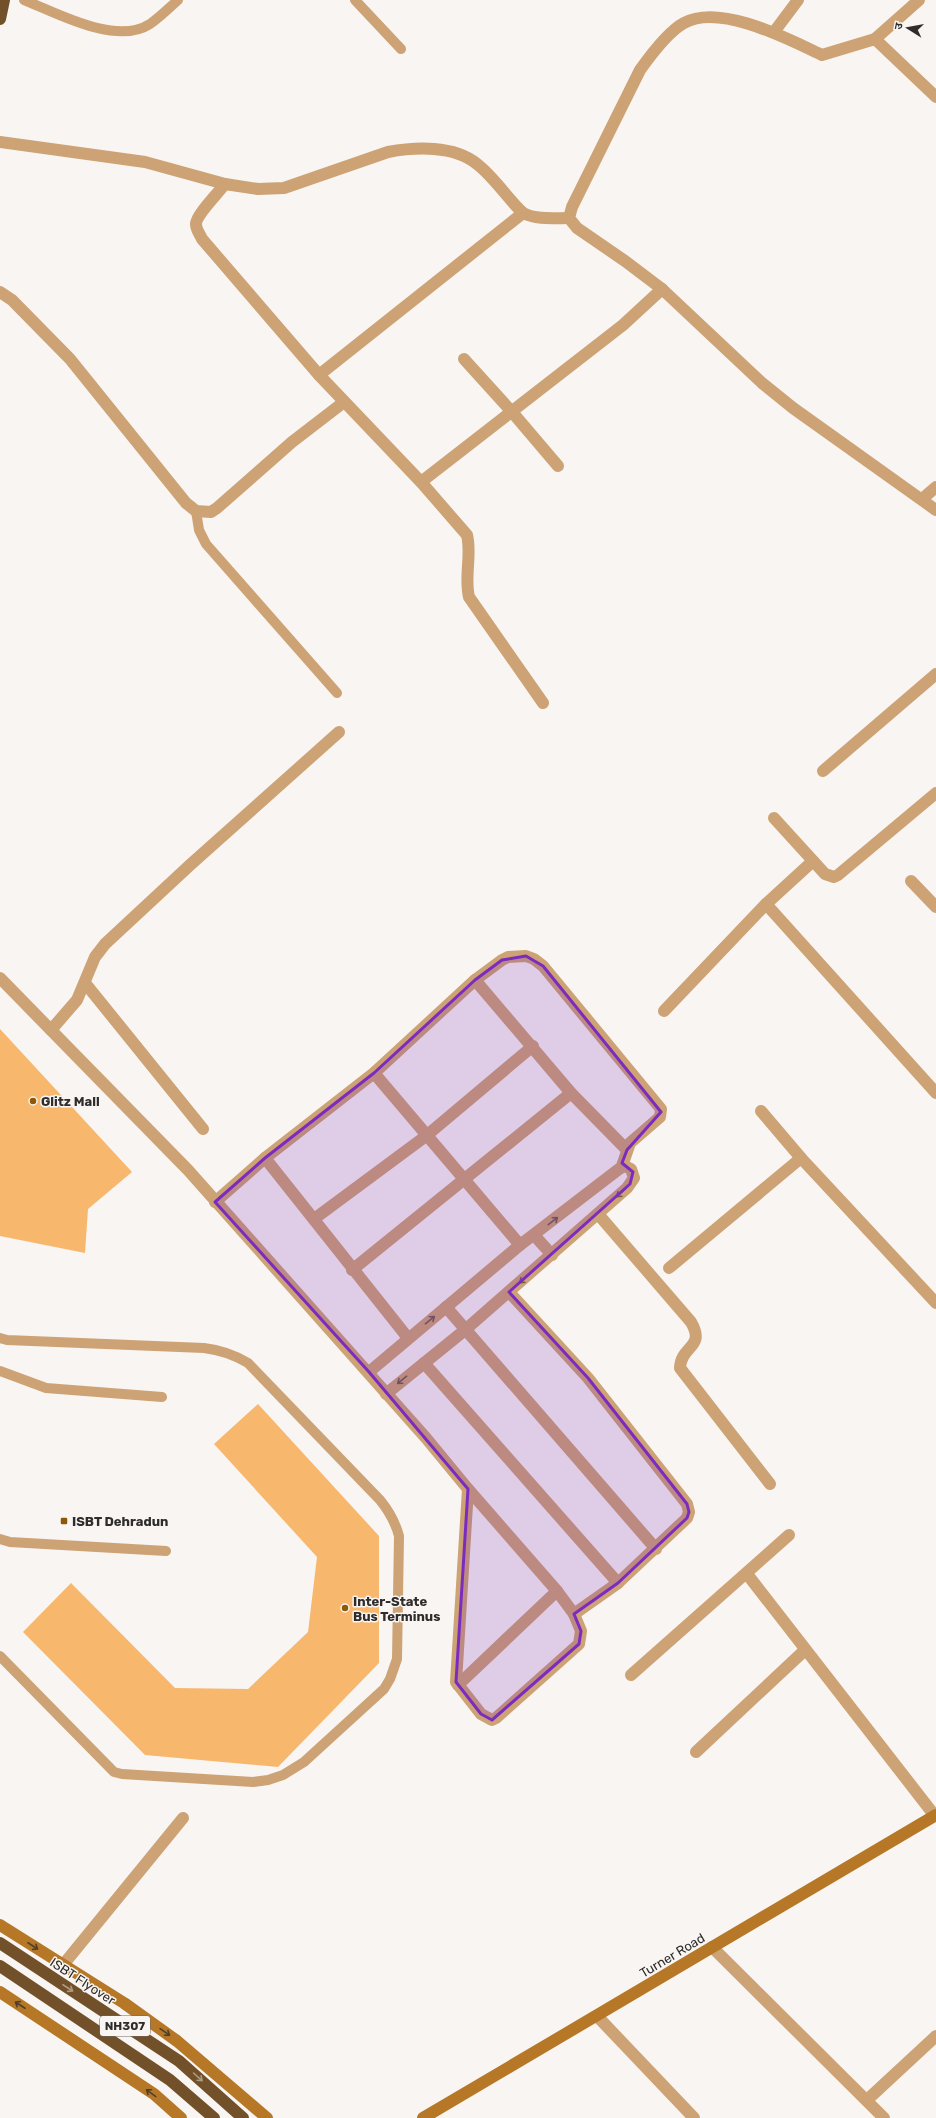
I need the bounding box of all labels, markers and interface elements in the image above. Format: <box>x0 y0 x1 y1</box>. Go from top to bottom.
north arrow <box>888 8 928 48</box>
text: उ <box>892 21 906 31</box>
place label: Glitz Mall <box>41 1094 100 1109</box>
marker: Glitz Mall <box>28 1096 38 1106</box>
one-way arrow <box>616 1188 626 1198</box>
one-way arrow <box>548 1216 559 1225</box>
one-way arrow <box>519 1275 529 1284</box>
one-way arrow <box>425 1315 436 1324</box>
one-way arrow <box>397 1376 408 1385</box>
place label: ISBT Dehradun <box>72 1514 168 1529</box>
marker: ISBT Dehradun <box>59 1516 69 1526</box>
place label: Inter-State Bus Terminus <box>353 1594 440 1624</box>
marker: Inter-State Bus Terminus <box>340 1603 350 1613</box>
street label: Turner Road <box>637 1930 707 1981</box>
one-way arrow <box>27 1942 38 1950</box>
street label: ISBT Flyover <box>47 1955 118 2008</box>
one-way arrow <box>62 1984 73 1992</box>
one-way arrow <box>15 2001 26 2009</box>
road number: NH307 <box>100 2016 150 2036</box>
one-way arrow <box>160 2028 171 2036</box>
one-way arrow <box>192 2073 203 2082</box>
one-way arrow <box>146 2089 157 2097</box>

